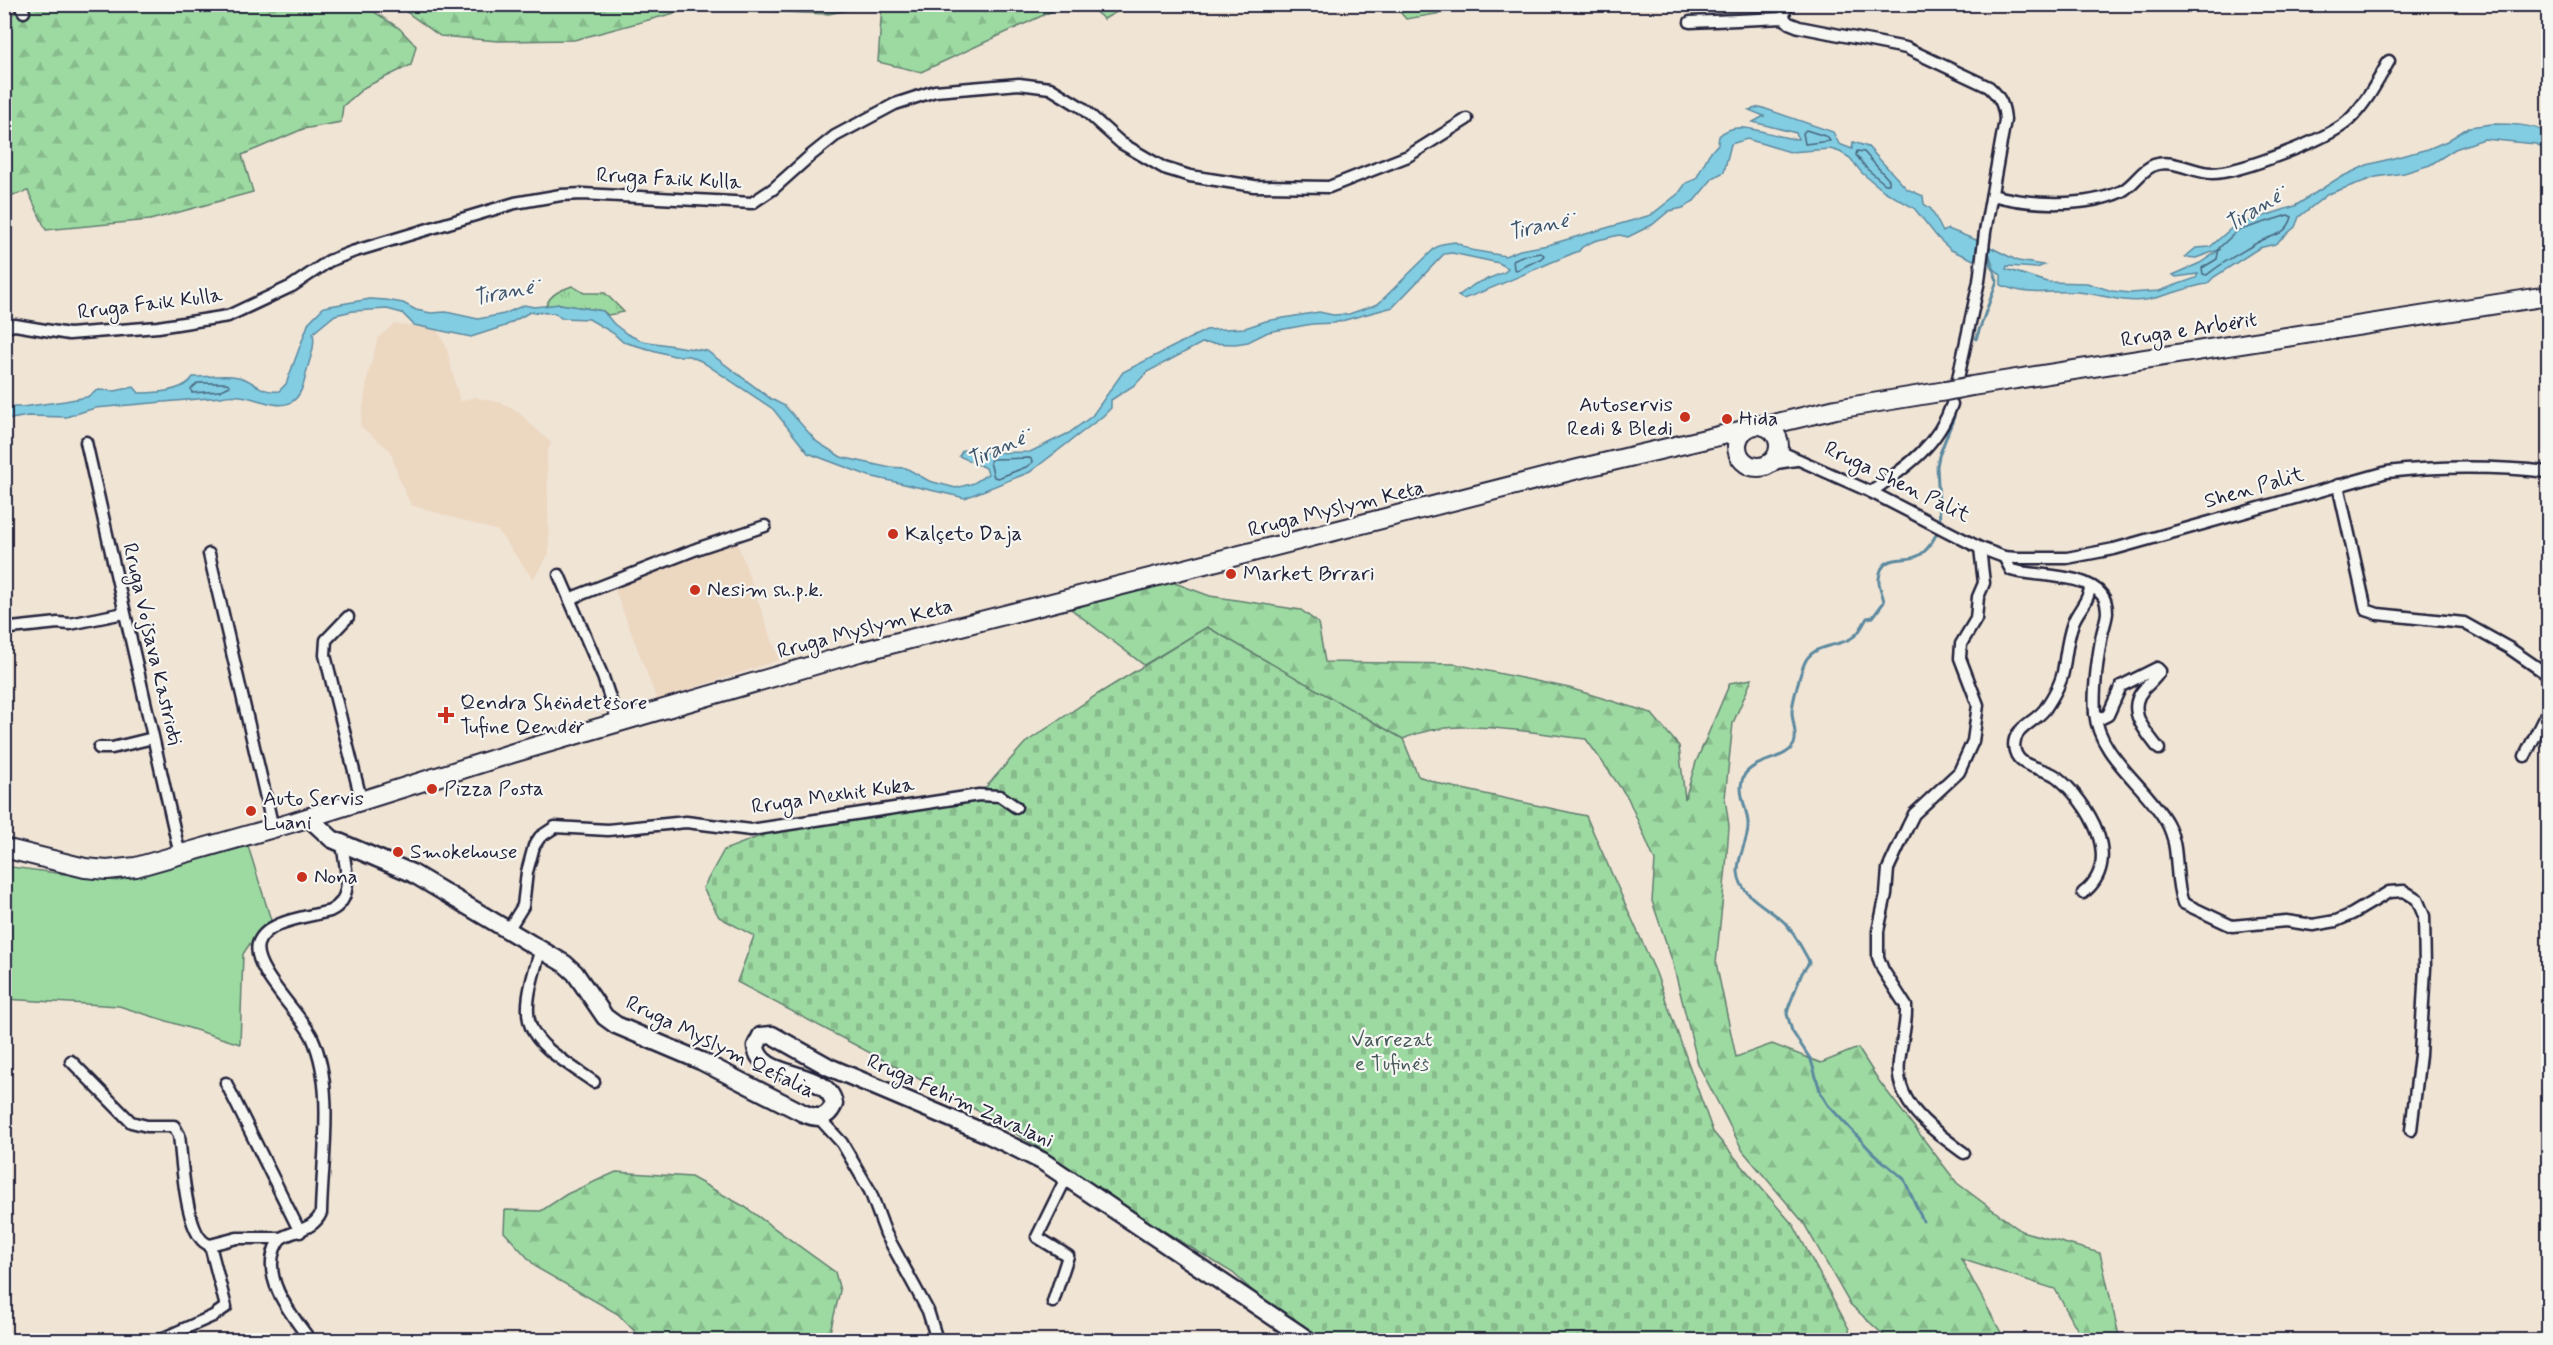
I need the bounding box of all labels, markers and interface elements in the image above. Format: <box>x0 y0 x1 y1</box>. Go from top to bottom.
street label: Rruga Faik Kulla <box>595 161 743 198</box>
water label: Tiranë <box>2220 178 2294 239</box>
water label: Tiranë <box>1505 204 1580 247</box>
water label: Tiranë <box>470 271 545 313</box>
street label: Rruga Faik Kulla <box>76 281 225 328</box>
street label: Rruga e Arbërit <box>2119 305 2259 356</box>
place label: Autoservis Redi & Bledi <box>1567 391 1673 443</box>
place label: Hida <box>1739 405 1778 433</box>
marker: Autoservis Redi & Bledi <box>1678 410 1692 424</box>
marker: Hida <box>1720 412 1734 426</box>
water label: Tiranë <box>963 420 1038 476</box>
street label: Rruga Shen Palit <box>1819 435 1975 531</box>
street label: Shen Palit <box>2201 460 2308 516</box>
street label: Rruga Myslym Keta <box>1245 474 1427 545</box>
place label: Kalçeto Daja <box>905 520 1022 548</box>
marker: Kalçeto Daja <box>886 527 900 541</box>
street label: Rruga Vojsava Kastrioti <box>114 540 189 748</box>
place label: Market Brrari <box>1243 560 1375 588</box>
marker: Market Brrari <box>1224 567 1238 581</box>
place label: Nesim sh.p.k. <box>707 576 823 604</box>
marker: Nesim sh.p.k. <box>688 583 702 597</box>
street label: Rruga Myslym Keta <box>774 592 956 667</box>
place label: Qendra Shëndetësore Tufine Qendër <box>460 689 648 741</box>
marker: Qendra Shëndetësore Tufine Qendër <box>437 706 455 724</box>
street label: Rruga Mexhit Kuka <box>750 771 917 822</box>
place label: Pizza Posta <box>444 775 544 803</box>
marker: Pizza Posta <box>425 782 439 796</box>
place label: Auto Servis Luani <box>263 785 364 837</box>
marker: Auto Servis Luani <box>244 804 258 818</box>
place label: Smokehouse <box>410 838 518 866</box>
marker: Smokehouse <box>391 845 405 859</box>
place label: Nona <box>314 863 358 891</box>
marker: Nona <box>295 870 309 884</box>
street label: Rruga Myslym Qefalia <box>621 989 819 1106</box>
park label: Varrezat e Tufinës <box>1351 1026 1433 1078</box>
street label: Rruga Fehim Zavalani <box>862 1047 1058 1156</box>

